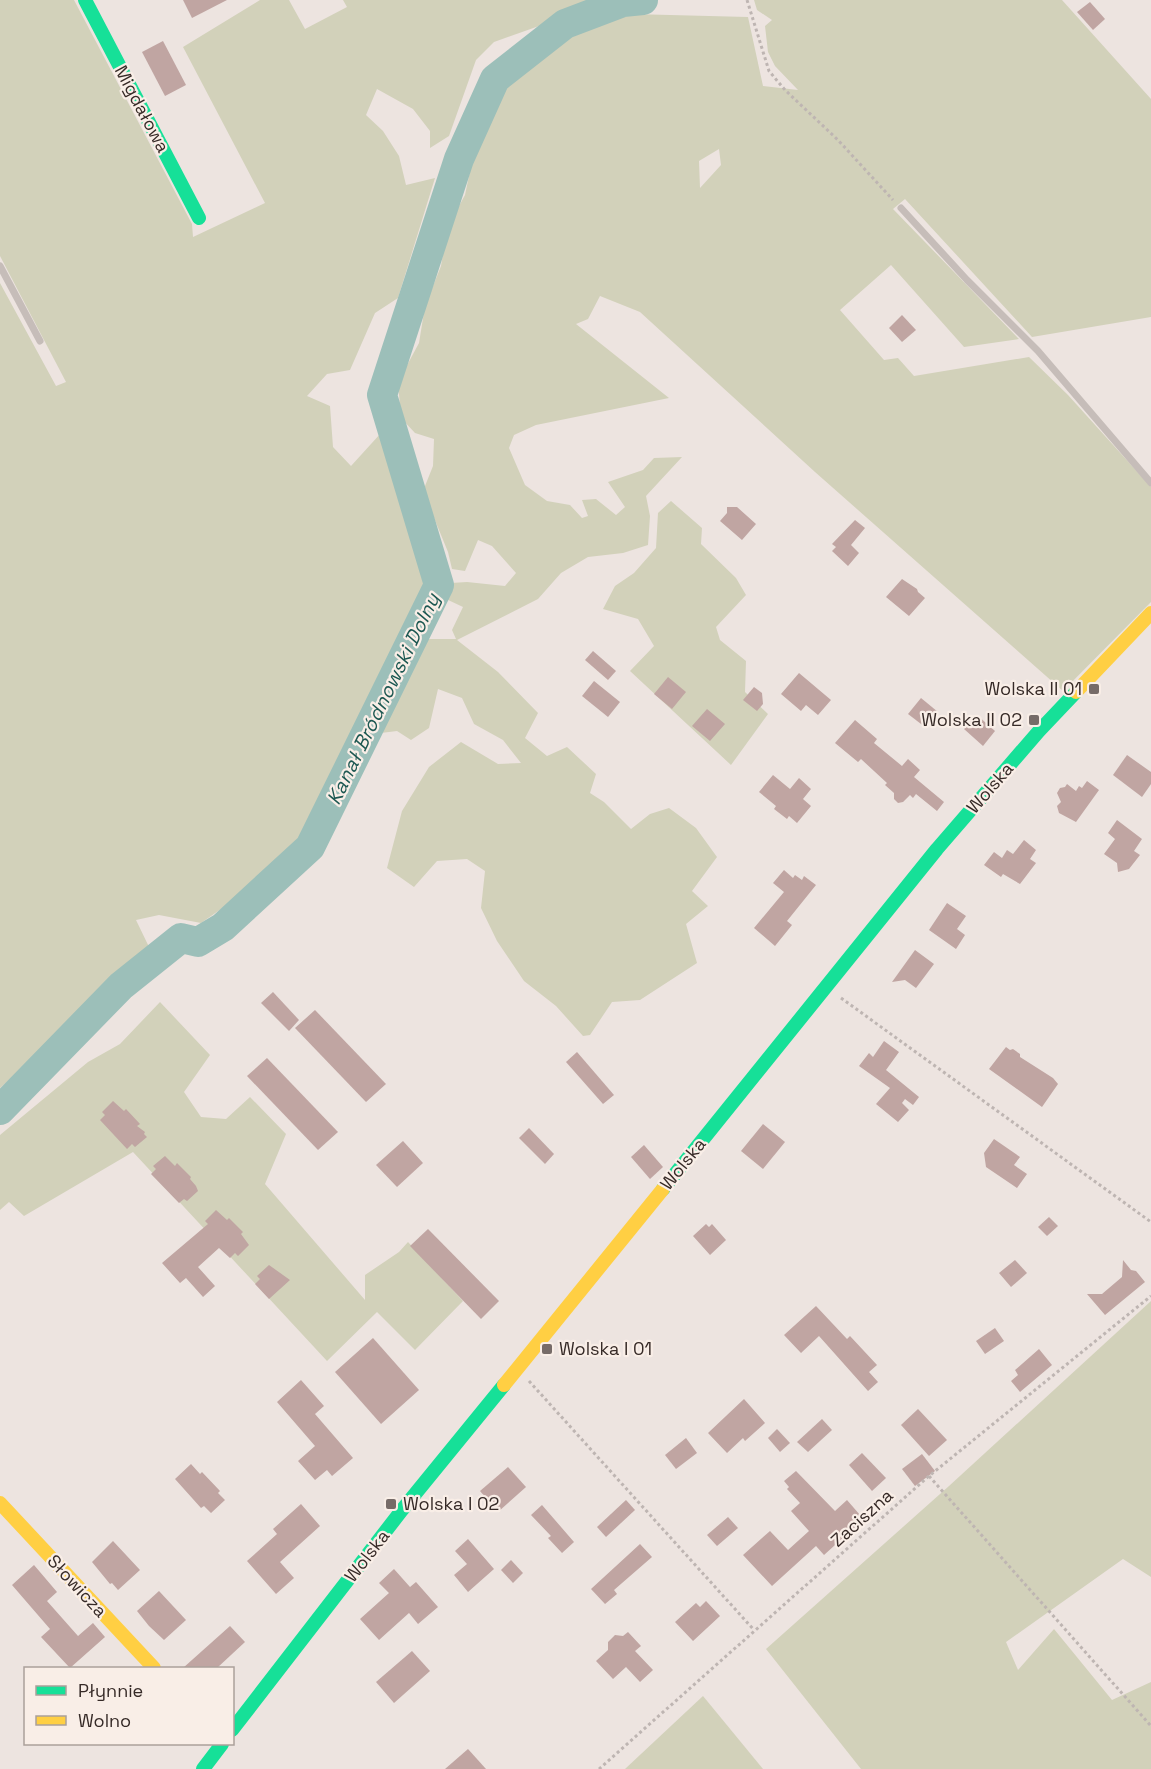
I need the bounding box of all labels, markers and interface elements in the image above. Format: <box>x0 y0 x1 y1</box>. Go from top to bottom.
street label: Migdałowa <box>110 61 175 156</box>
water label: Kanał Bródnowski Dolny <box>320 587 446 809</box>
place label: Wolska II 01 <box>985 677 1082 700</box>
marker: Wolska II 01 <box>1087 682 1101 696</box>
place label: Wolska II 02 <box>921 708 1022 731</box>
marker: Wolska II 02 <box>1027 713 1041 727</box>
street label: Wolska <box>961 757 1018 818</box>
street label: Wolska <box>655 1133 711 1194</box>
place label: Wolska I 01 <box>559 1337 652 1360</box>
marker: Wolska I 01 <box>540 1342 554 1356</box>
street label: Zaciszna <box>826 1484 898 1552</box>
place label: Wolska I 02 <box>403 1492 499 1515</box>
marker: Wolska I 02 <box>384 1497 398 1511</box>
street label: Wolska <box>339 1525 394 1587</box>
street label: Słowicza <box>43 1549 112 1622</box>
legend <box>24 1667 234 1745</box>
text: Płynnie <box>78 1679 143 1702</box>
text: Wolno <box>78 1709 131 1732</box>

